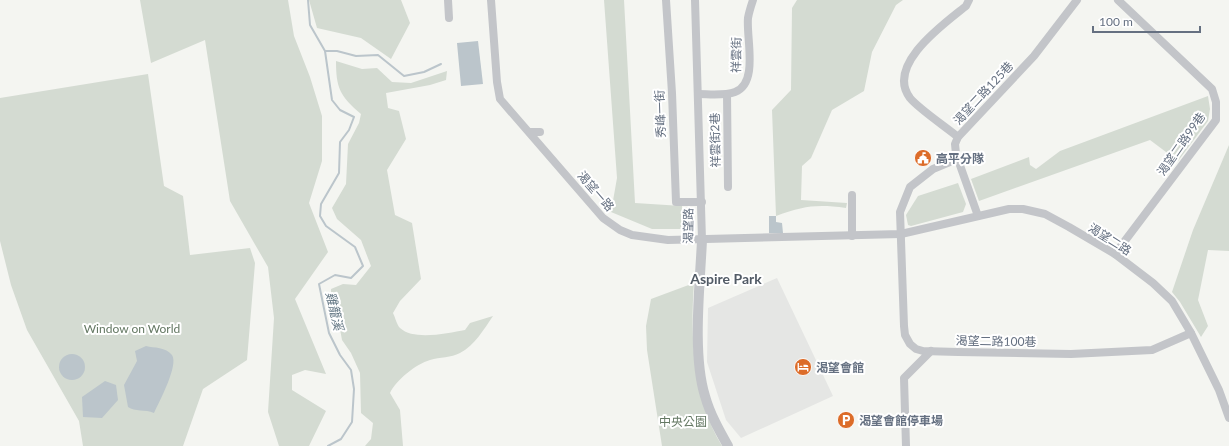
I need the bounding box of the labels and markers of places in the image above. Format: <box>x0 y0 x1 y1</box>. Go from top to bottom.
public building icon: 高平分隊 <box>913 148 933 168</box>
place label: 高平分隊 <box>936 151 984 166</box>
hotel icon: 渴望會館 <box>793 357 813 377</box>
place label: 渴望會館 <box>816 360 864 375</box>
parking icon: 渴望會館停車場 <box>836 410 856 430</box>
place label: 渴望會館停車場 <box>859 413 943 428</box>

